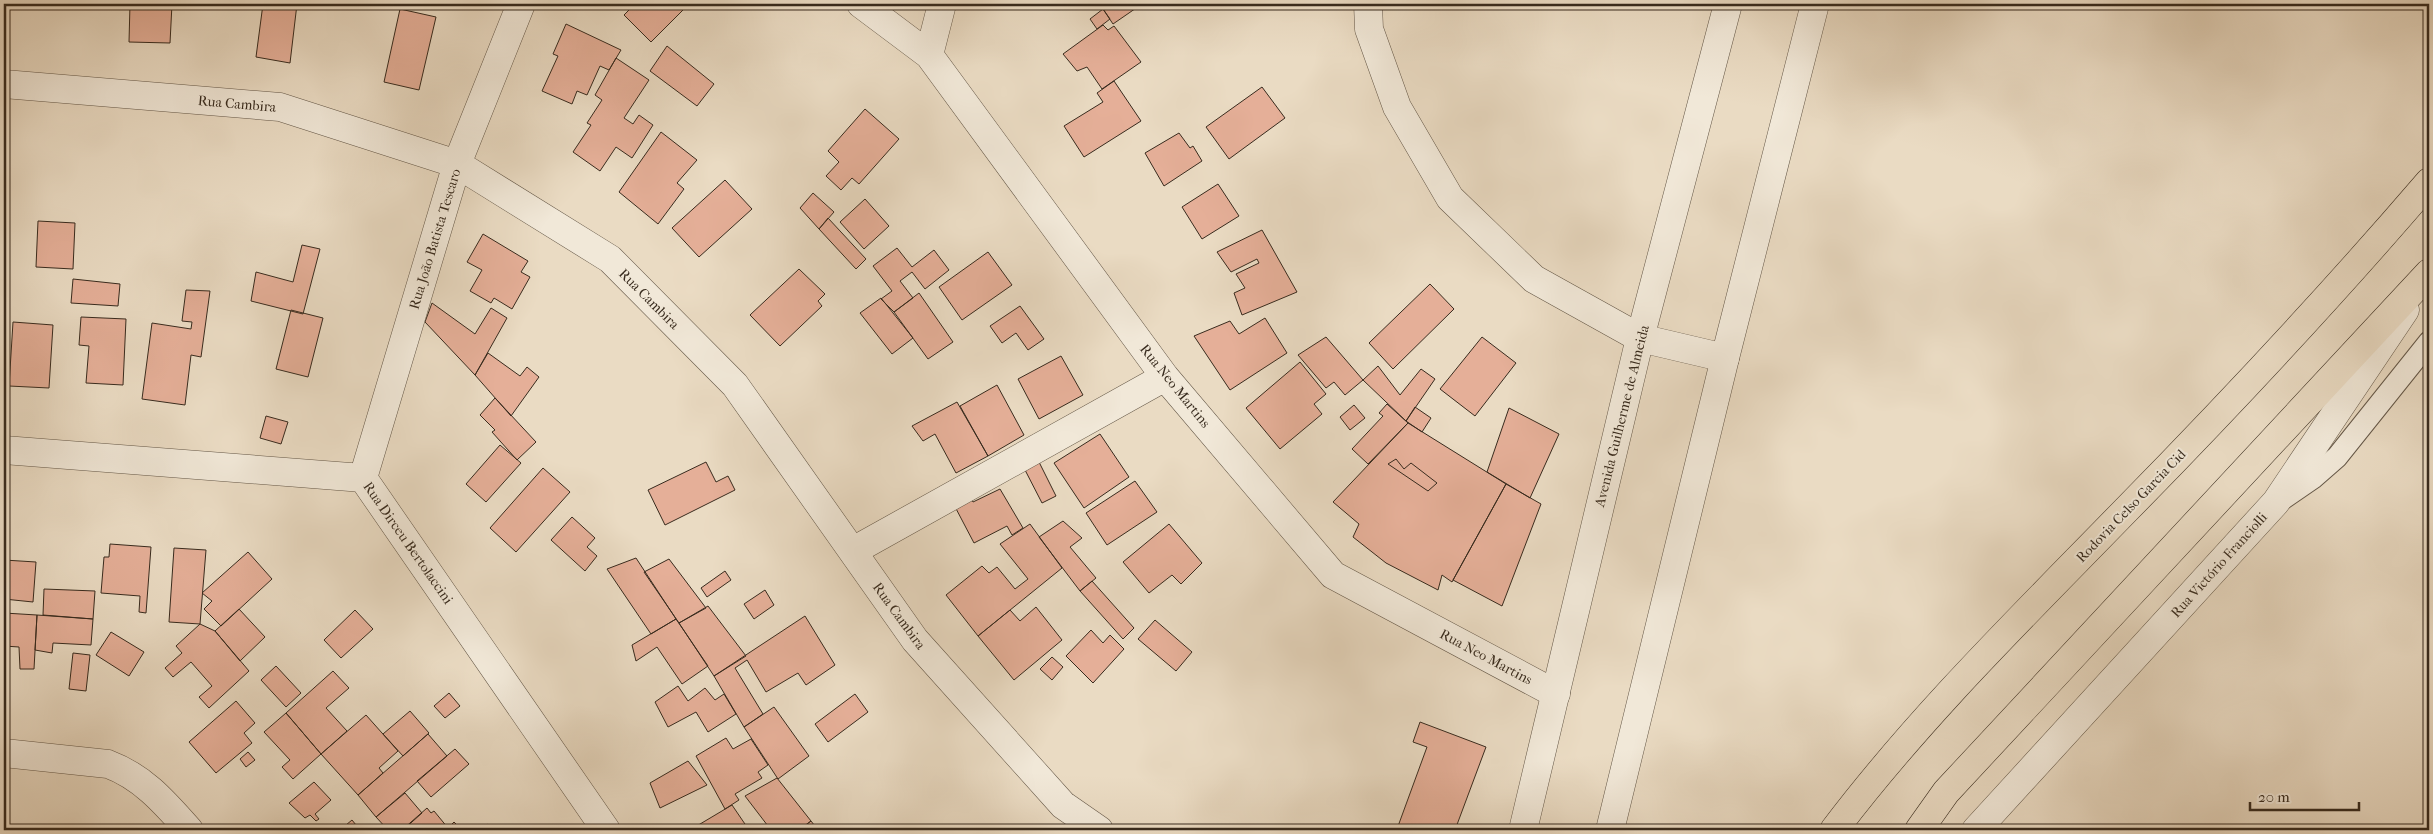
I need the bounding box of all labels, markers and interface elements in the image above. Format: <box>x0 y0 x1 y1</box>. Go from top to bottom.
street label: Rua Cambira <box>197 92 277 116</box>
street label: Rua João Batista Tescaro <box>405 167 465 311</box>
street label: Rua Cambira <box>615 265 683 333</box>
street label: Avenida Guilherme de Almeida <box>1591 323 1653 510</box>
street label: Rua Neo Martins <box>1136 341 1214 431</box>
street label: Rodovia Celso Garcia Cid <box>2073 446 2190 566</box>
street label: Rua Dirceu Bertolaccini <box>359 479 457 607</box>
street label: Rua Victório Franciolli <box>2167 509 2271 621</box>
street label: Rua Cambira <box>869 579 929 653</box>
street label: Rua Neo Martins <box>1437 625 1535 689</box>
scale bar <box>2250 779 2359 811</box>
text: 20 m <box>2258 788 2290 806</box>

